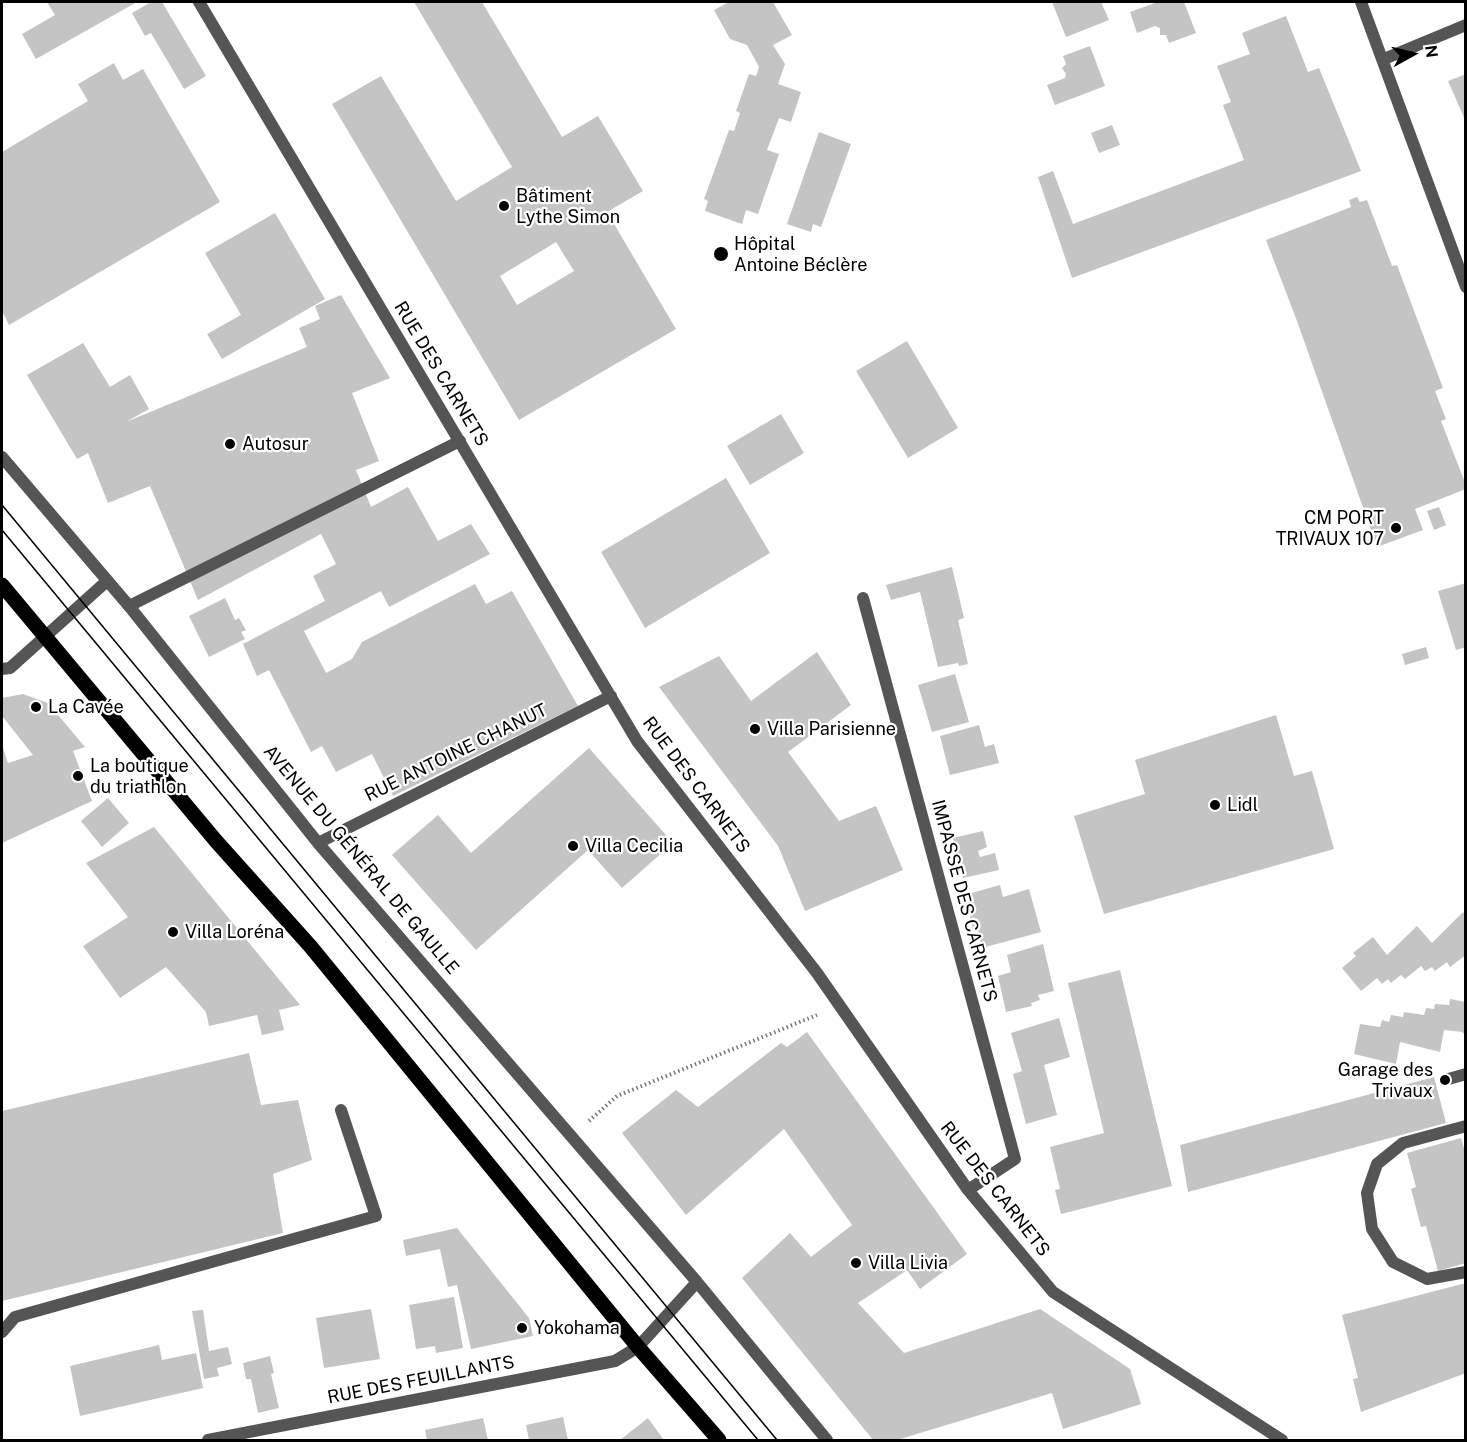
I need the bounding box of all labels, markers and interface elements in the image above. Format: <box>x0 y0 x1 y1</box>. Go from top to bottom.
north arrow <box>1383 24 1443 84</box>
text: N <box>1421 44 1442 59</box>
place label: Bâtiment Lythe Simon <box>516 185 620 228</box>
marker: Bâtiment Lythe Simon <box>497 199 511 213</box>
place label: Hôpital Antoine Béclère <box>734 233 868 276</box>
marker: Hôpital Antoine Béclère <box>712 245 730 263</box>
street label: RUE DES CARNETS <box>389 298 493 450</box>
place label: Autosur <box>242 433 309 455</box>
marker: Autosur <box>223 437 237 451</box>
place label: CM PORT TRIVAUX 107 <box>1276 507 1384 550</box>
marker: CM PORT TRIVAUX 107 <box>1389 521 1403 535</box>
place label: La Cavée <box>48 696 124 718</box>
street label: RUE ANTOINE CHANUT <box>361 699 551 807</box>
marker: La Cavée <box>29 700 43 714</box>
street label: RUE DES CARNETS <box>638 713 754 857</box>
place label: Villa Parisienne <box>767 718 896 740</box>
marker: Villa Parisienne <box>748 722 762 736</box>
street label: AVENUE DU GÉNÉRAL DE GAULLE <box>259 741 463 979</box>
place label: La boutique du triathlon <box>90 755 189 798</box>
marker: La boutique du triathlon <box>71 769 85 783</box>
place label: Lidl <box>1227 794 1258 816</box>
street label: IMPASSE DES CARNETS <box>927 797 1001 1005</box>
marker: Lidl <box>1208 798 1222 812</box>
place label: Villa Cecilia <box>585 835 683 857</box>
marker: Villa Cecilia <box>566 839 580 853</box>
place label: Villa Loréna <box>185 921 284 943</box>
marker: Villa Loréna <box>166 925 180 939</box>
place label: Garage des Trivaux <box>1338 1059 1433 1102</box>
marker: Garage des Trivaux <box>1438 1073 1452 1087</box>
street label: RUE DES CARNETS <box>936 1117 1054 1261</box>
place label: Villa Livia <box>868 1252 948 1274</box>
marker: Villa Livia <box>849 1256 863 1270</box>
place label: Yokohama <box>534 1317 620 1339</box>
marker: Yokohama <box>515 1321 529 1335</box>
street label: RUE DES FEUILLANTS <box>326 1351 516 1409</box>

